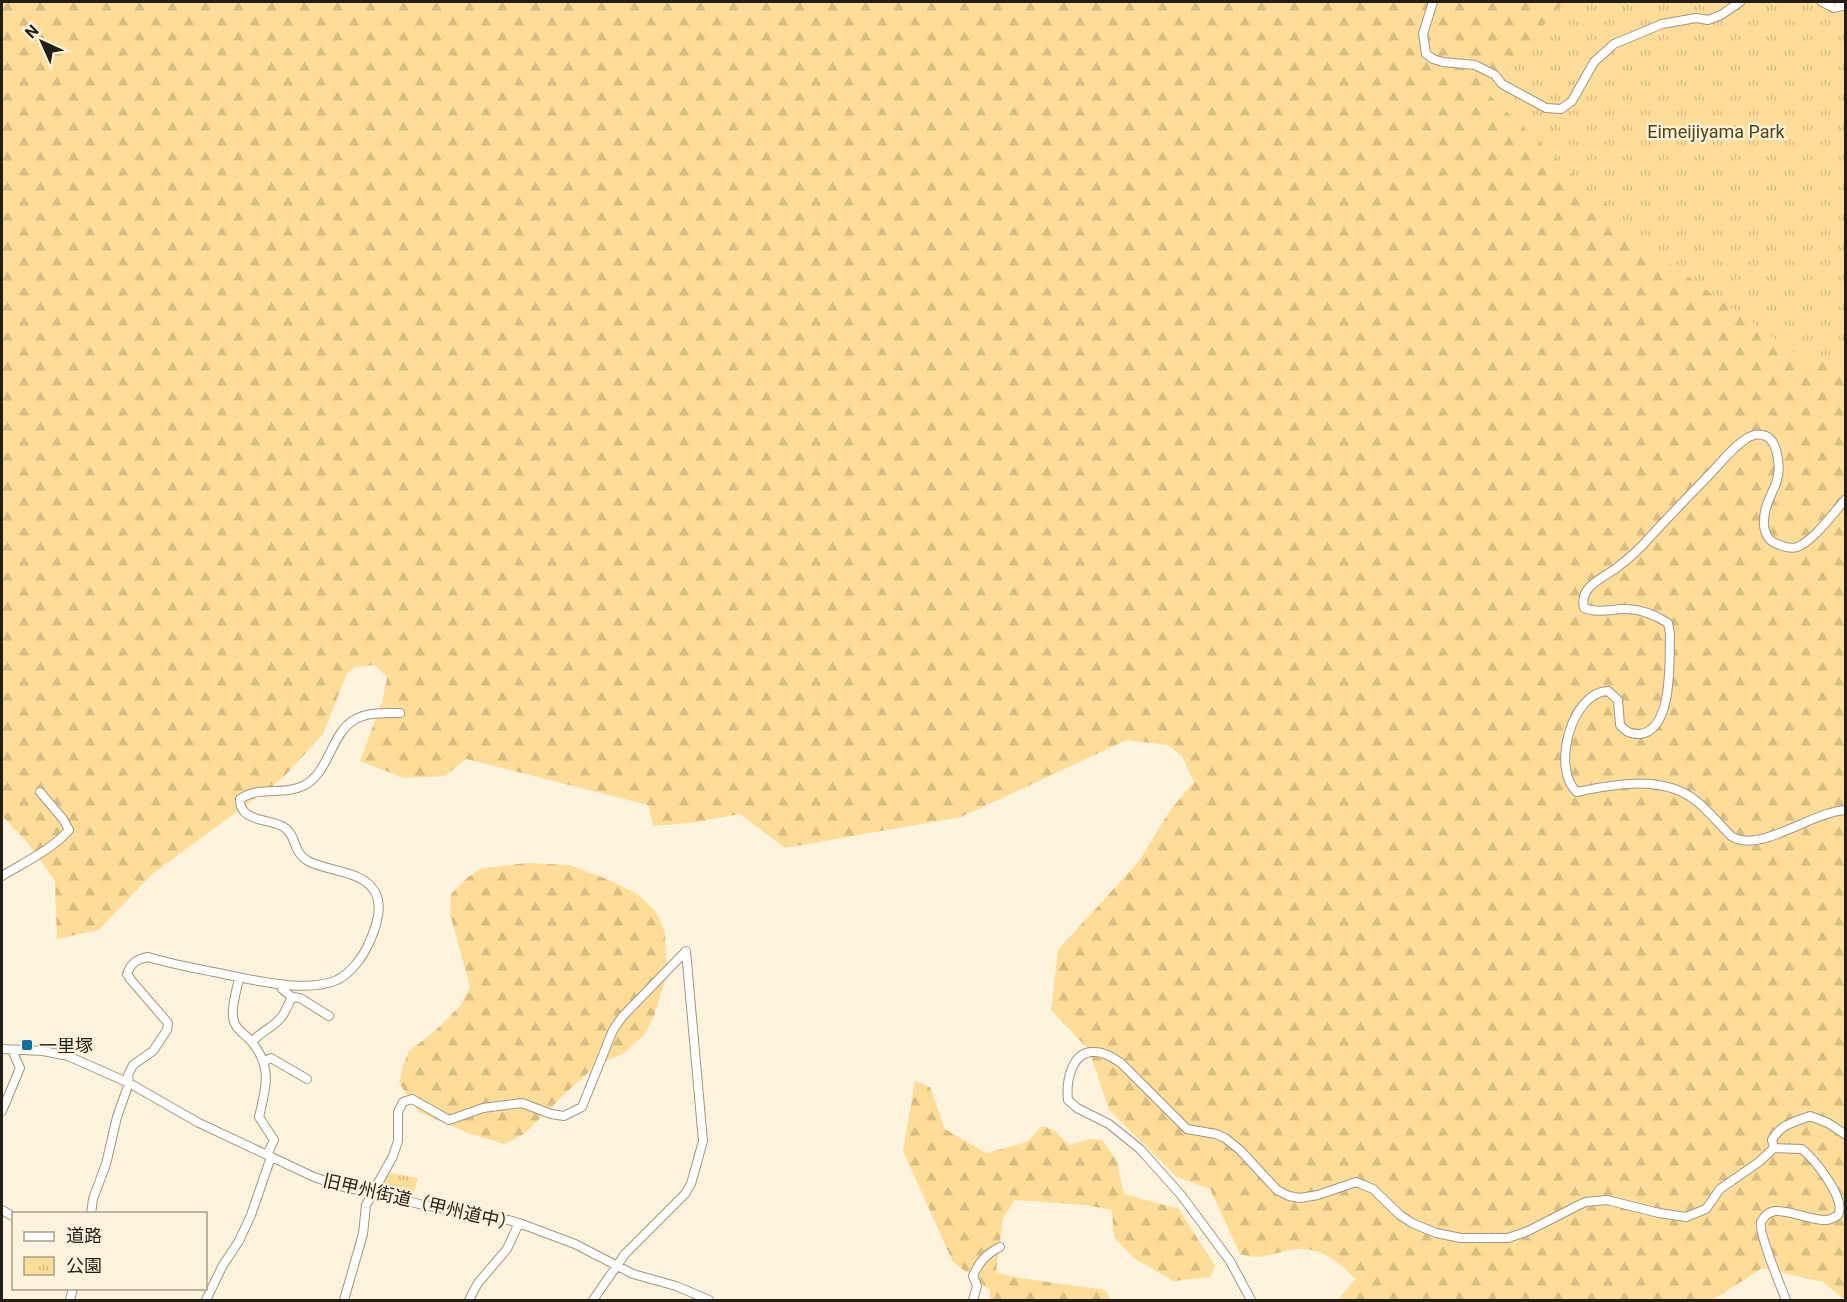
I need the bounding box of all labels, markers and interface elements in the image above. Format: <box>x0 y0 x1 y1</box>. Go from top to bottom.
north arrow <box>12 12 72 72</box>
text: N <box>21 21 42 42</box>
park label: Eimeijiyama Park <box>1647 121 1786 142</box>
place label: 一里塚 <box>39 1035 93 1056</box>
marker: 一里塚 <box>20 1038 34 1052</box>
street label: 旧甲州街道（甲州道中） <box>321 1169 519 1235</box>
legend <box>12 1212 207 1290</box>
text: 道路 <box>66 1225 102 1246</box>
text: 公園 <box>66 1255 102 1276</box>

